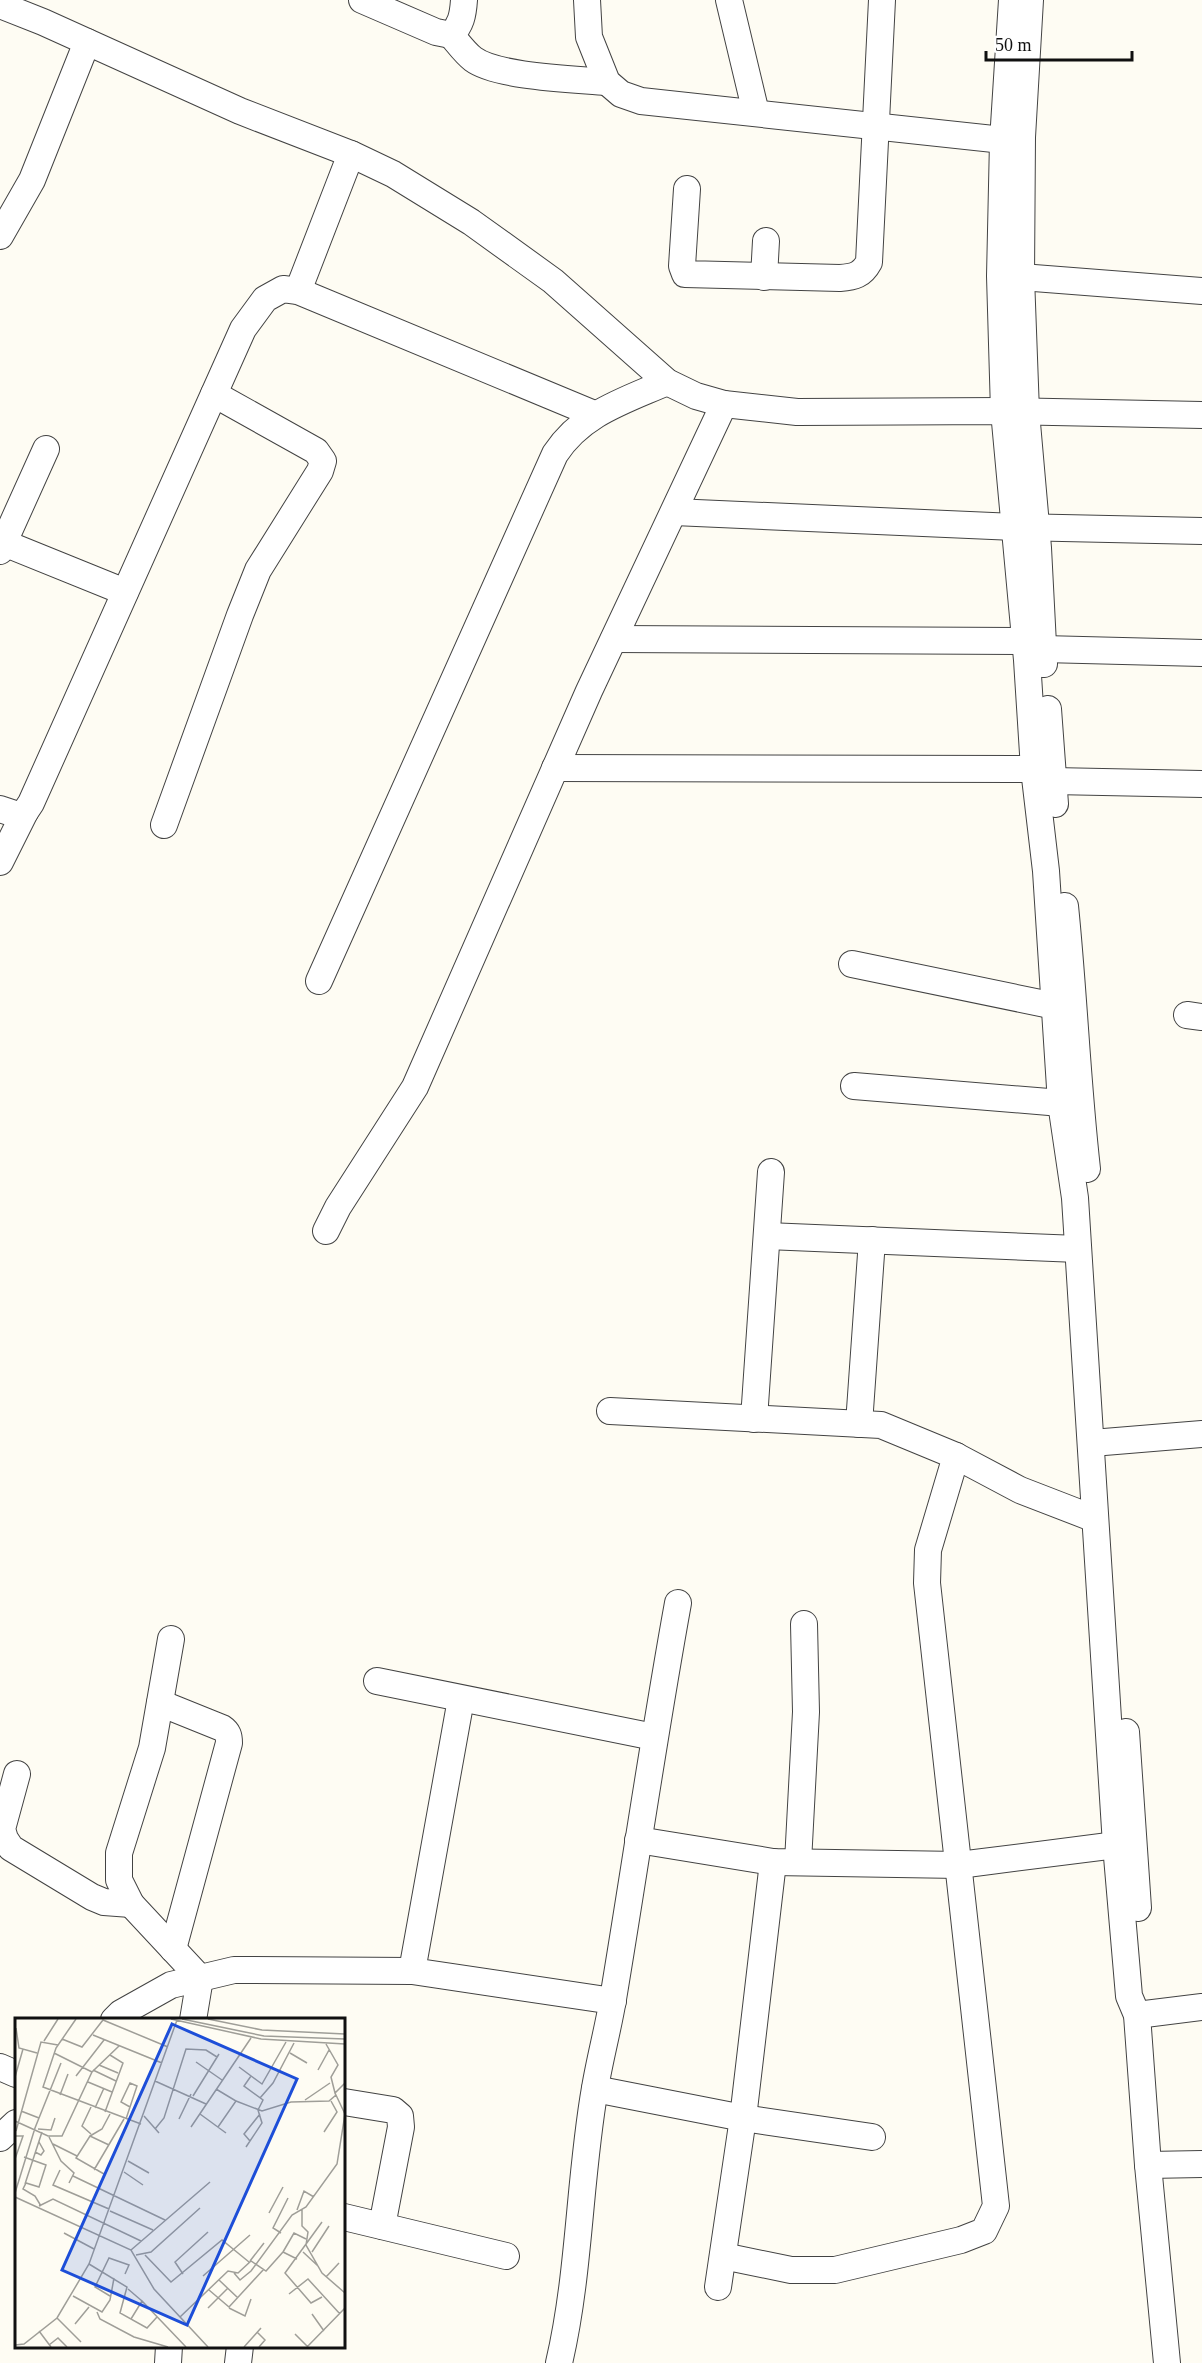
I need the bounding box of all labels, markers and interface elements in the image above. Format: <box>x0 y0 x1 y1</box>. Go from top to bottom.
scale bar <box>986 24 1132 62</box>
text: 50 m <box>995 35 1032 55</box>
inset map <box>15 2018 345 2348</box>

